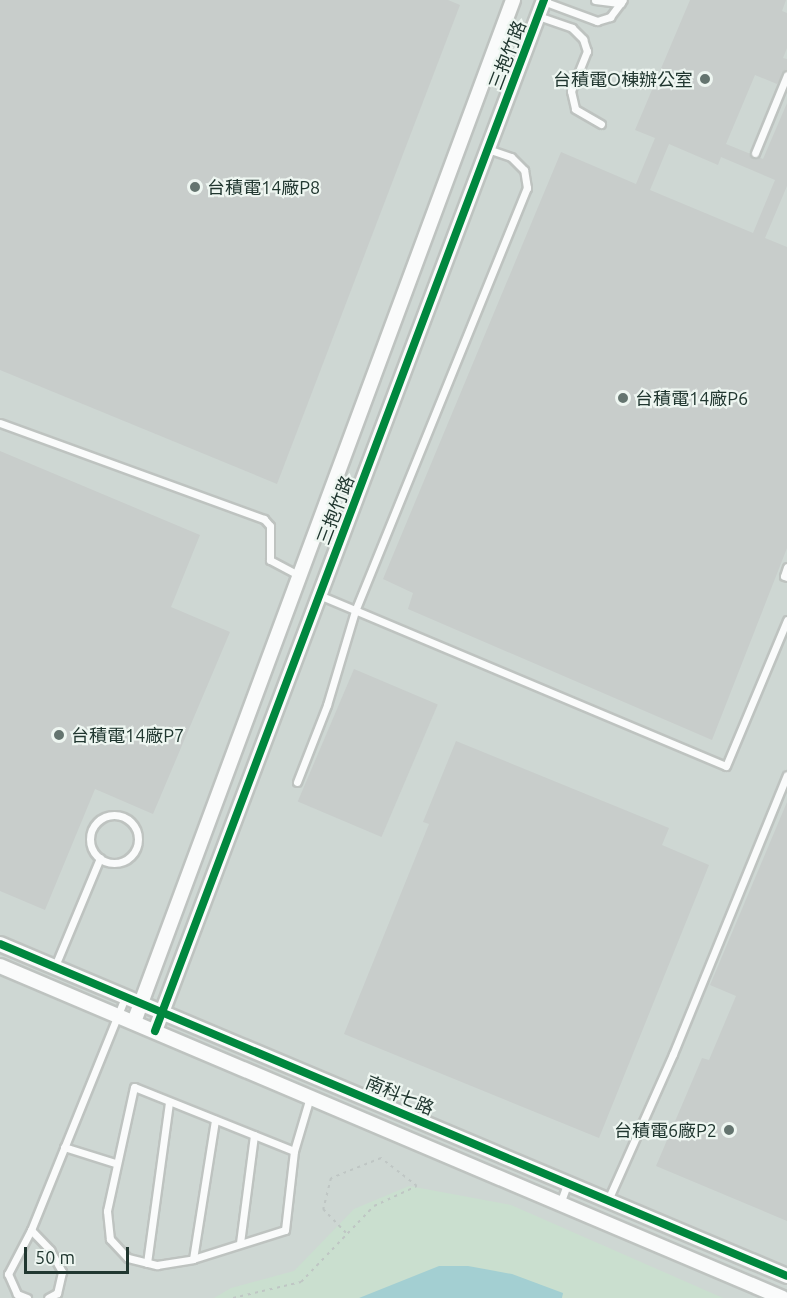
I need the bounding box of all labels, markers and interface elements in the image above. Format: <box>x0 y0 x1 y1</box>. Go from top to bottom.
street label: 三抱竹路 <box>484 18 530 92</box>
place label: 台積電O棟辦公室 <box>553 68 693 90</box>
marker: 台積電O棟辦公室 <box>698 72 712 86</box>
place label: 台積電14廠P8 <box>207 176 320 198</box>
marker: 台積電14廠P8 <box>188 180 202 194</box>
place label: 台積電14廠P6 <box>635 387 748 409</box>
marker: 台積電14廠P6 <box>616 391 630 405</box>
street label: 三抱竹路 <box>312 473 358 547</box>
place label: 台積電14廠P7 <box>71 724 184 746</box>
marker: 台積電14廠P7 <box>52 728 66 742</box>
street label: 南科七路 <box>363 1071 437 1119</box>
place label: 台積電6廠P2 <box>614 1119 717 1141</box>
marker: 台積電6廠P2 <box>722 1123 736 1137</box>
scale bar <box>27 1235 132 1273</box>
text: 50 m <box>35 1247 75 1267</box>

